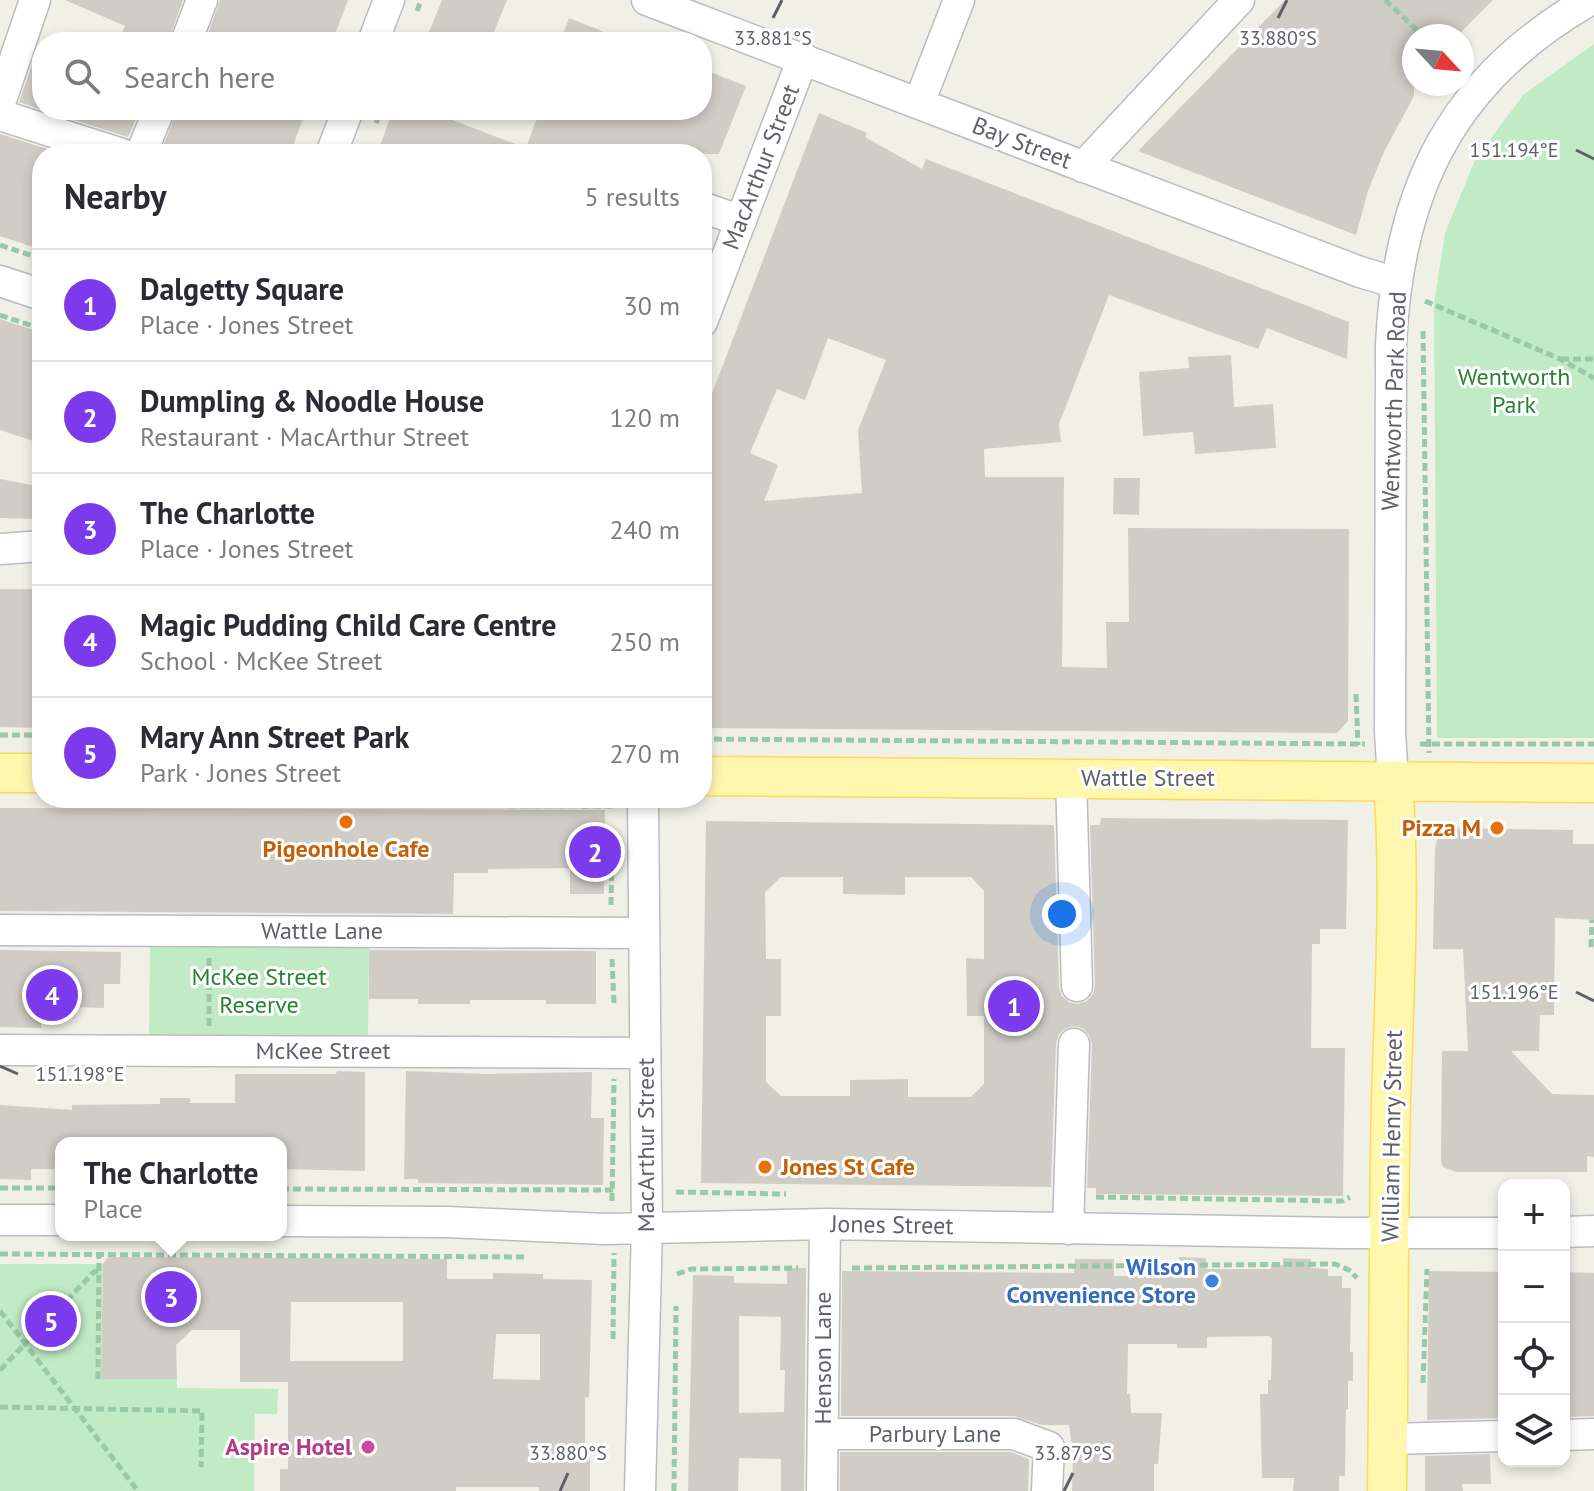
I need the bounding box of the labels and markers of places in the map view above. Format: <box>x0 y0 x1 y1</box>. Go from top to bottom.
place label: Pizza M <box>1402 812 1481 843</box>
marker: Pigeonhole Cafe <box>337 813 355 831</box>
marker: Pizza M <box>1488 819 1506 837</box>
pin: 2 <box>569 822 621 882</box>
place label: Pigeonhole Cafe <box>263 833 429 864</box>
pin: 4 <box>26 965 78 1025</box>
pin: 1 <box>988 976 1040 1036</box>
place label: Jones St Cafe <box>780 1151 915 1182</box>
marker: Jones St Cafe <box>756 1158 774 1176</box>
place label: Wilson Convenience Store <box>1006 1251 1196 1310</box>
pin: 3 <box>145 1267 197 1327</box>
marker: Wilson Convenience Store <box>1203 1272 1221 1290</box>
pin: 5 <box>25 1291 77 1351</box>
place label: Aspire Hotel <box>225 1431 353 1462</box>
marker: Aspire Hotel <box>359 1438 377 1456</box>

